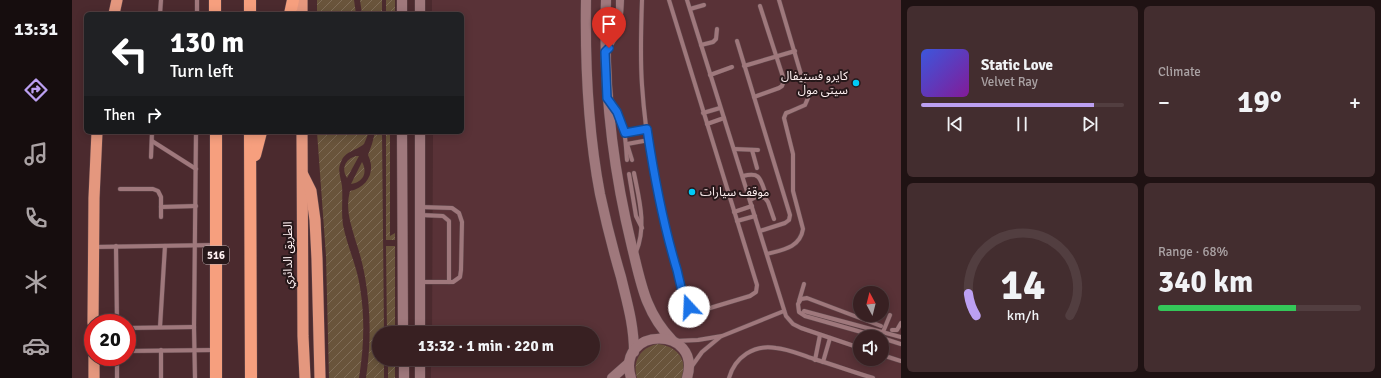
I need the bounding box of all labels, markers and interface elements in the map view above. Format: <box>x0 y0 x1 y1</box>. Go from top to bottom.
pin <box>592 7.0 626 48</box>
icon: arrive <box>598 13 620 35</box>
text: 13:31 <box>14 18 58 40</box>
text: 130 m <box>170 26 244 60</box>
icon: left <box>104 28 156 80</box>
text: Static Love <box>981 56 1053 74</box>
text: Turn left <box>170 60 233 82</box>
text: Climate <box>1158 64 1201 80</box>
place label: كايرو فستيفال سيتى مول <box>781 69 849 98</box>
text: Velvet Ray <box>981 74 1038 90</box>
icon: directions <box>22 76 50 104</box>
marker: كايرو فستيفال سيتى مول <box>851 78 861 88</box>
text: 19° <box>1237 84 1282 121</box>
text: − <box>1158 89 1170 116</box>
text: + <box>1349 89 1361 116</box>
icon: right <box>143 104 165 126</box>
text: Then <box>104 106 135 124</box>
icon: previous <box>944 113 966 135</box>
icon: pause <box>1011 113 1033 135</box>
icon: next <box>1079 113 1101 135</box>
icon: music <box>22 140 50 168</box>
place label: موقف سيارات <box>700 185 769 200</box>
marker: موقف سيارات <box>687 187 697 197</box>
icon: phone <box>22 204 50 232</box>
street label: الطريق الدائري <box>281 221 297 289</box>
text: Range · 68% <box>1158 244 1228 260</box>
road number: 516 <box>203 246 229 264</box>
text: 14 <box>1000 259 1045 310</box>
text: 340 km <box>1158 264 1253 301</box>
icon: climate <box>22 268 50 296</box>
position arrow <box>668 286 710 328</box>
north arrow <box>853 286 889 322</box>
map controls <box>853 286 889 366</box>
text: km/h <box>1006 306 1039 323</box>
speed limit sign: 20 <box>84 314 136 366</box>
button: sound <box>853 330 889 366</box>
icon: car <box>22 332 50 360</box>
text: 13:32 · 1 min · 220 m <box>418 337 554 355</box>

